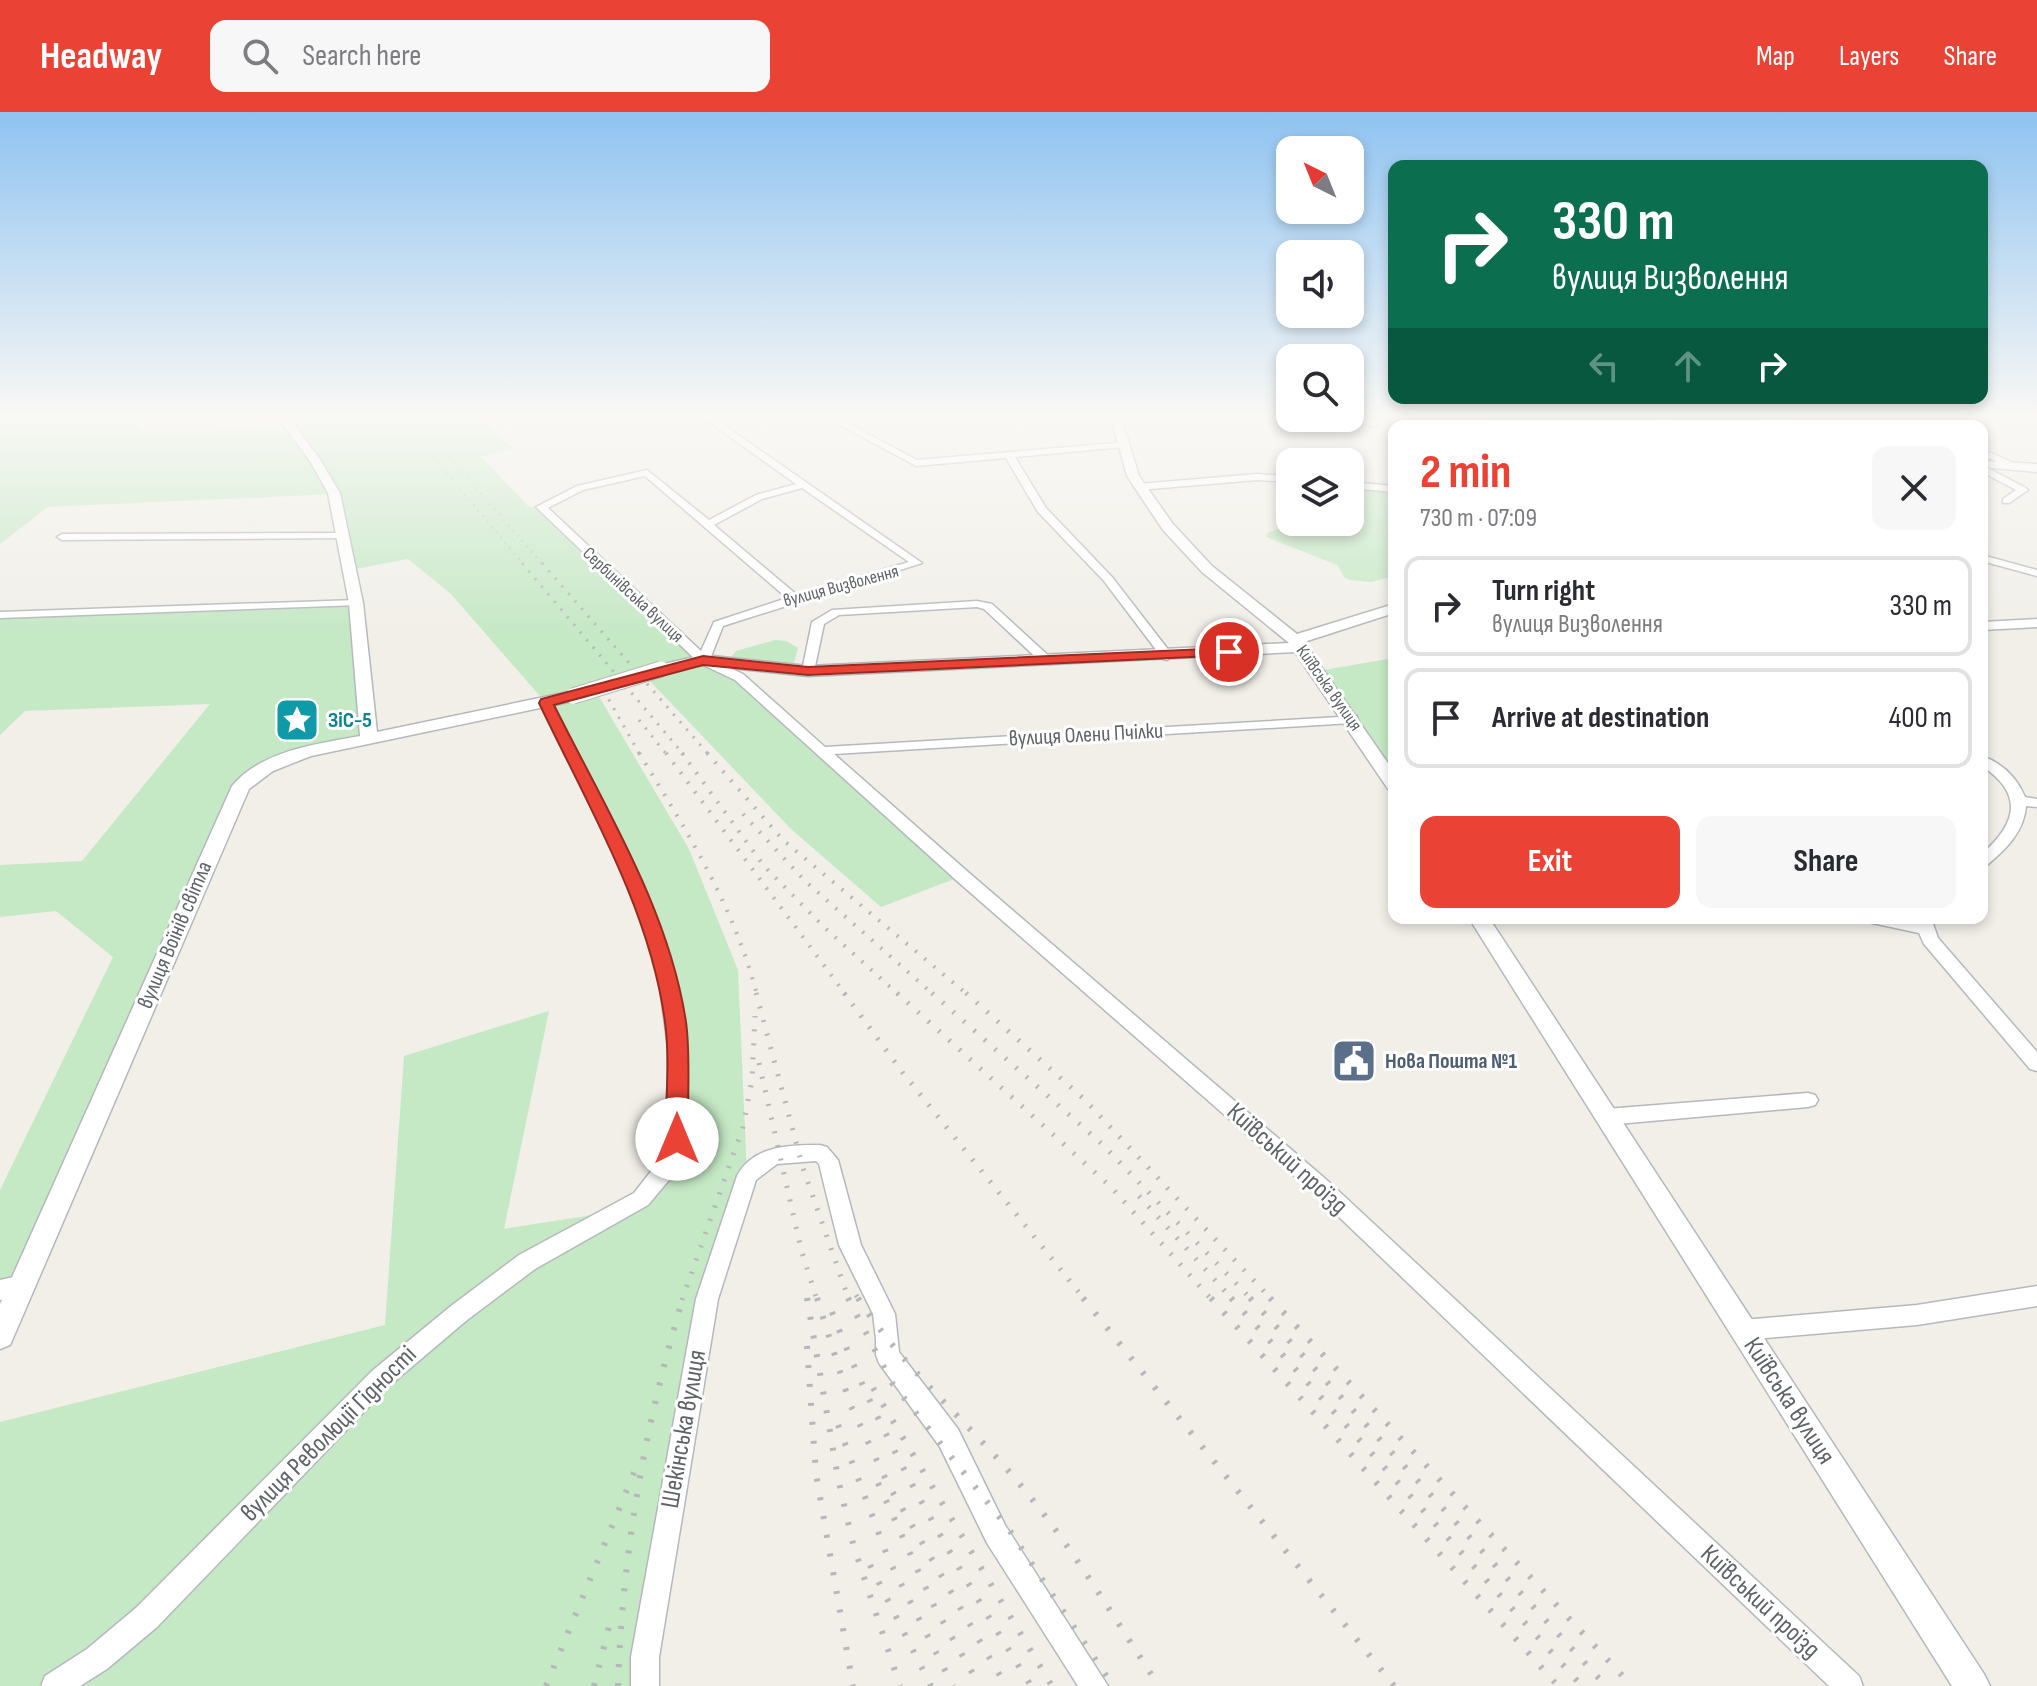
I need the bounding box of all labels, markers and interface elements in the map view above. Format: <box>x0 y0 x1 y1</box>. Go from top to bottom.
search box <box>210 20 770 92</box>
text: Headway <box>40 34 162 79</box>
icon: search <box>238 34 282 78</box>
text: Search here <box>302 38 421 74</box>
text: Map <box>1756 40 1795 73</box>
text: Layers <box>1839 40 1899 73</box>
text: Share <box>1943 40 1997 73</box>
north arrow <box>1276 136 1364 224</box>
map controls <box>1276 136 1364 536</box>
text: 330 m <box>1552 189 1675 256</box>
icon: right <box>1420 192 1524 296</box>
button: sound <box>1276 240 1364 328</box>
text: вулиця Визволення <box>1552 257 1789 300</box>
button: search <box>1276 344 1364 432</box>
icon: left <box>1582 344 1626 388</box>
icon: ahead <box>1666 344 1710 388</box>
icon: right <box>1750 344 1794 388</box>
text: 2 min <box>1420 444 1511 501</box>
button: close <box>1872 446 1956 530</box>
button: layers <box>1276 448 1364 536</box>
text: 730 m · 07:09 <box>1420 503 1537 534</box>
street label: Сербинівська вулиця <box>578 543 688 647</box>
street label: вулиця Визволення <box>781 561 901 611</box>
text: Turn right <box>1492 573 1595 609</box>
icon: right <box>1424 584 1468 628</box>
text: 330 m <box>1889 588 1952 624</box>
text: вулиця Визволення <box>1492 609 1663 640</box>
pin <box>1195 618 1263 686</box>
icon: arrive <box>1207 630 1251 674</box>
street label: Київська вулиця <box>1292 641 1366 735</box>
place icon: ЗіС-5 <box>273 696 321 744</box>
icon: arrive <box>1424 696 1468 740</box>
text: Arrive at destination <box>1492 700 1709 736</box>
text: 400 m <box>1889 700 1952 736</box>
place label: ЗіС-5 <box>328 707 372 734</box>
street label: вулиця Олени Пчілки <box>1008 717 1164 753</box>
button: Exit <box>1420 816 1680 908</box>
button: Share <box>1696 816 1956 908</box>
street label: вулиця Воїнів світла <box>132 857 218 1013</box>
public building icon: Нова Пошта №1 <box>1330 1037 1378 1085</box>
place label: Нова Пошта №1 <box>1385 1048 1517 1075</box>
position arrow <box>635 1097 719 1181</box>
street label: Київський проїзд <box>1220 1097 1354 1221</box>
street label: Київська вулиця <box>1737 1332 1841 1470</box>
street label: вулиця Революції Гідності <box>235 1340 423 1528</box>
street label: Шекінська вулиця <box>655 1347 713 1511</box>
street label: Київський проїзд <box>1694 1539 1826 1665</box>

